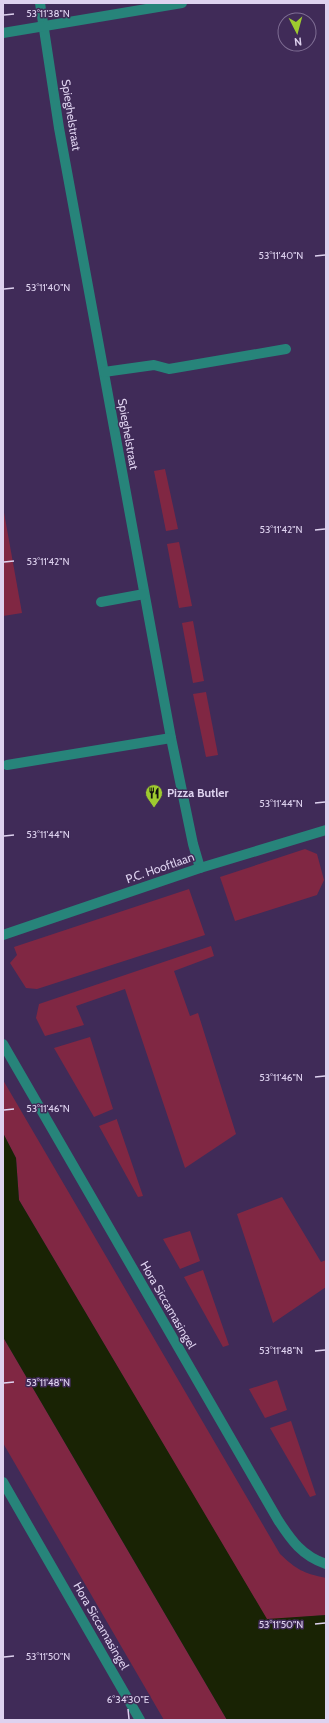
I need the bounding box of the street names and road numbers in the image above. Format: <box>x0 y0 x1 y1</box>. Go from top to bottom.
street label: Spieghelstraat <box>58 78 85 152</box>
street label: Spieghelstraat <box>115 397 142 471</box>
street label: P.C. Hooftlaan <box>124 849 196 886</box>
street label: Hora Siccamasingel <box>137 1258 200 1351</box>
street label: Hora Siccamasingel <box>70 1579 133 1672</box>

